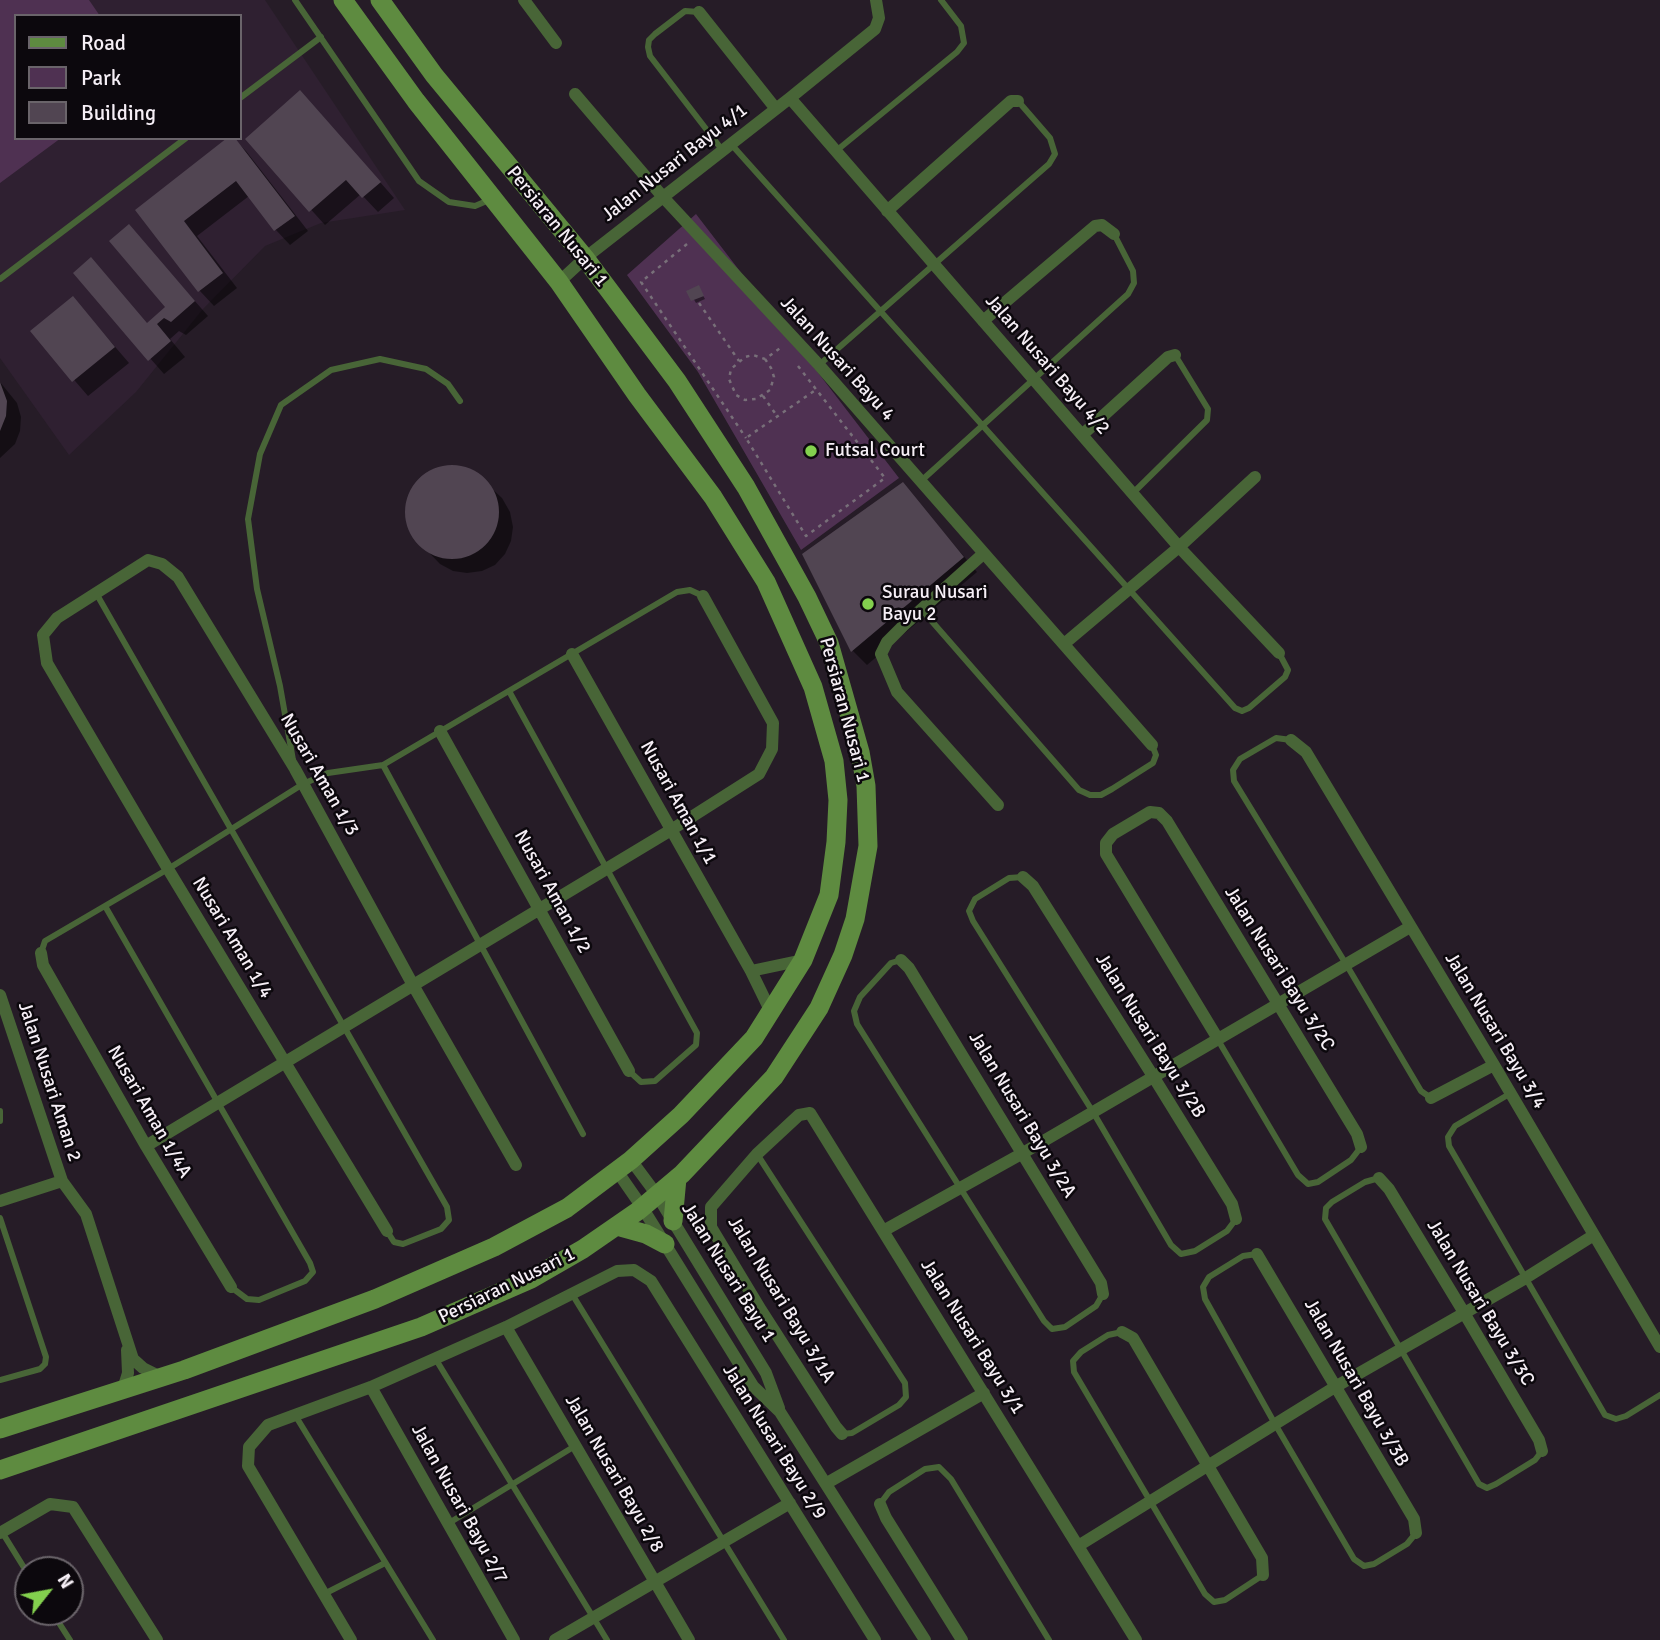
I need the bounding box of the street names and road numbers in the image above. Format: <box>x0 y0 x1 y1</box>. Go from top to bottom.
street label: Jalan Nusari Bayu 4/1 <box>598 99 752 227</box>
street label: Persiaran Nusari 1 <box>501 162 613 292</box>
street label: Jalan Nusari Bayu 4/2 <box>980 290 1114 440</box>
street label: Jalan Nusari Bayu 4 <box>775 292 899 426</box>
street label: Persiaran Nusari 1 <box>814 635 874 785</box>
street label: Nusari Aman 1/3 <box>275 710 363 840</box>
street label: Nusari Aman 1/1 <box>635 737 721 869</box>
street label: Nusari Aman 1/2 <box>509 826 595 958</box>
street label: Nusari Aman 1/4 <box>187 873 277 1003</box>
street label: Jalan Nusari Bayu 3/2C <box>1219 883 1339 1055</box>
street label: Jalan Nusari Bayu 3/4 <box>1439 949 1551 1113</box>
street label: Jalan Nusari Bayu 3/2B <box>1090 950 1210 1122</box>
street label: Jalan Nusari Aman 2 <box>12 999 86 1165</box>
street label: Jalan Nusari Bayu 3/2A <box>963 1028 1081 1202</box>
street label: Nusari Aman 1/4A <box>102 1042 196 1182</box>
street label: Jalan Nusari Bayu 1 <box>676 1199 780 1347</box>
street label: Jalan Nusari Bayu 3/1A <box>722 1213 840 1387</box>
street label: Jalan Nusari Bayu 3/3C <box>1421 1216 1539 1390</box>
street label: Persiaran Nusari 1 <box>435 1243 579 1329</box>
street label: Jalan Nusari Bayu 3/1 <box>915 1255 1029 1419</box>
street label: Jalan Nusari Bayu 3/3B <box>1299 1295 1413 1471</box>
street label: Jalan Nusari Bayu 2/9 <box>717 1360 831 1524</box>
street label: Jalan Nusari Bayu 2/8 <box>560 1391 668 1557</box>
street label: Jalan Nusari Bayu 2/7 <box>406 1421 512 1587</box>

